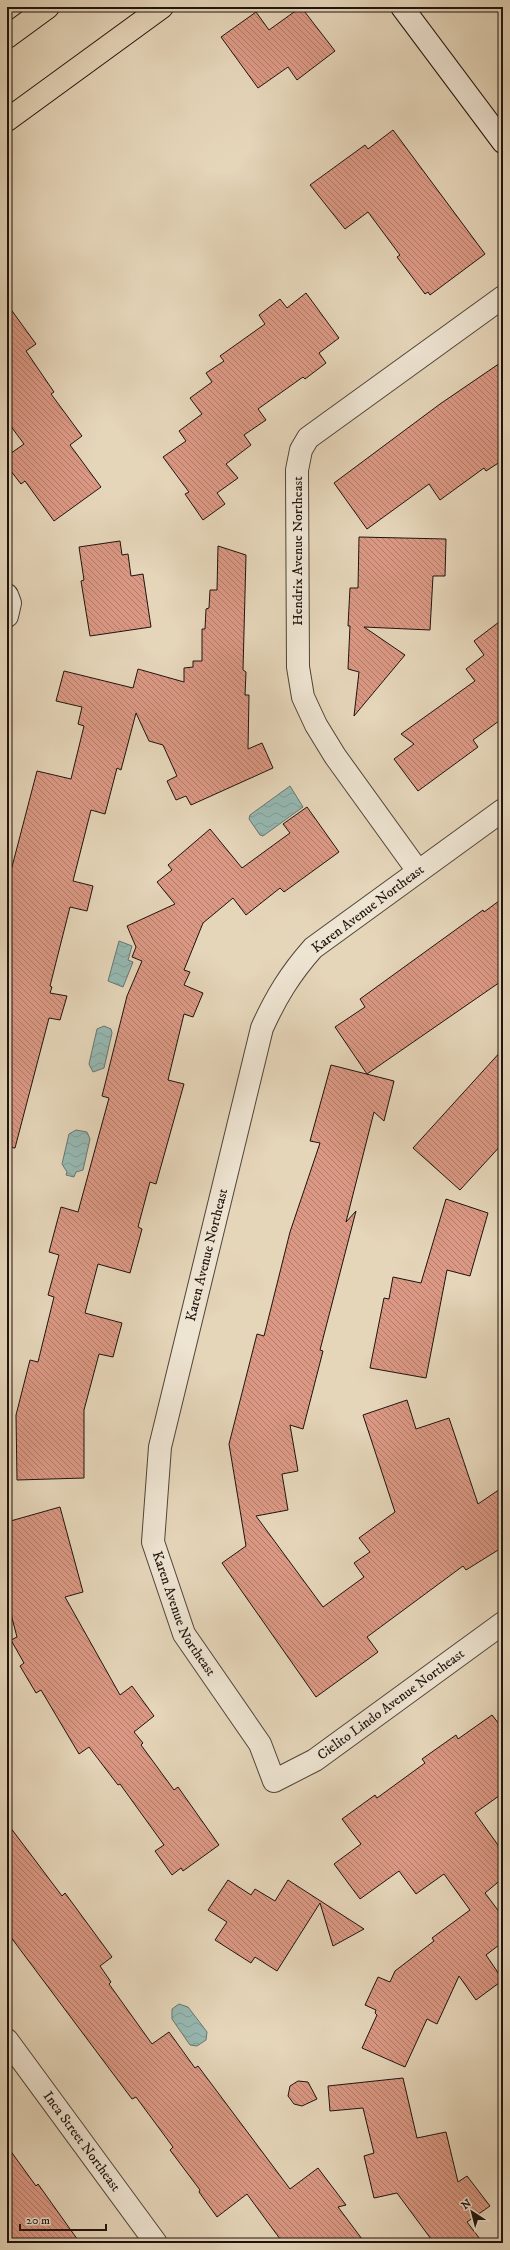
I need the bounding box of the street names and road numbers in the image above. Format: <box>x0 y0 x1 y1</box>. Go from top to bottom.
street label: Hendrix Avenue Northeast <box>289 476 307 626</box>
street label: Karen Avenue Northeast <box>308 860 428 957</box>
street label: Karen Avenue Northeast <box>182 1186 232 1323</box>
street label: Karen Avenue Northeast <box>148 1549 220 1680</box>
street label: Cielito Lindo Avenue Northeast <box>314 1645 469 1764</box>
street label: Inca Street Northeast <box>39 2088 125 2196</box>

